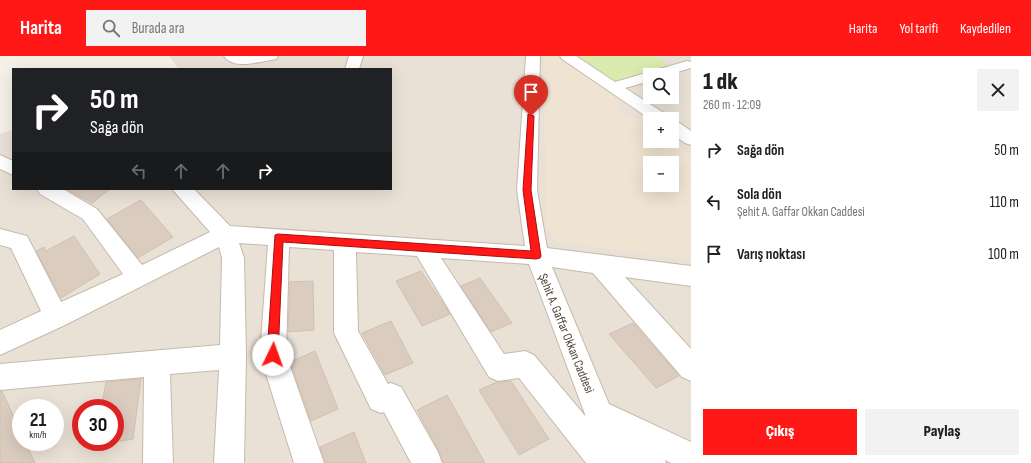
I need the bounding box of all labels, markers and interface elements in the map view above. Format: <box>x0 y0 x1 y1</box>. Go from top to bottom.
search box <box>86 10 366 46</box>
text: Harita <box>20 17 62 40</box>
icon: search <box>100 17 122 39</box>
text: Burada ara <box>132 19 184 38</box>
text: Harita <box>849 20 877 37</box>
text: Yol tarifi <box>899 20 938 37</box>
text: Kaydedilen <box>960 20 1011 37</box>
text: 1 dk <box>703 67 738 96</box>
map controls <box>643 68 679 192</box>
button: search <box>643 68 679 104</box>
button: close <box>977 69 1019 111</box>
pin <box>514 75 548 116</box>
icon: arrive <box>520 81 542 103</box>
text: 50 m <box>90 83 139 116</box>
icon: right <box>24 84 76 136</box>
text: 260 m · 12:09 <box>703 97 761 113</box>
button: + <box>643 112 679 148</box>
text: Sağa dön <box>90 117 144 138</box>
icon: right <box>703 139 725 161</box>
text: Sağa dön <box>737 141 784 160</box>
text: 50 m <box>994 141 1019 160</box>
button: − <box>643 156 679 192</box>
icon: left <box>128 160 150 182</box>
icon: ahead <box>170 160 192 182</box>
icon: ahead <box>212 160 234 182</box>
icon: right <box>254 160 276 182</box>
text: Sola dön <box>737 185 782 204</box>
icon: left <box>703 191 725 213</box>
text: 110 m <box>990 193 1019 212</box>
text: Şehit A. Gaffar Okkan Caddesi <box>737 204 865 220</box>
icon: arrive <box>703 243 725 265</box>
text: Varış noktası <box>737 245 805 264</box>
text: 100 m <box>988 245 1019 264</box>
street label: Şehit A. Gaffar Okkan Caddesi <box>535 271 597 396</box>
position arrow <box>252 334 294 376</box>
speed limit sign: 30 <box>72 399 124 451</box>
text: 21 <box>30 408 46 432</box>
button: Çıkış <box>703 409 857 455</box>
button: Paylaş <box>865 409 1019 455</box>
text: km/h <box>29 429 47 441</box>

